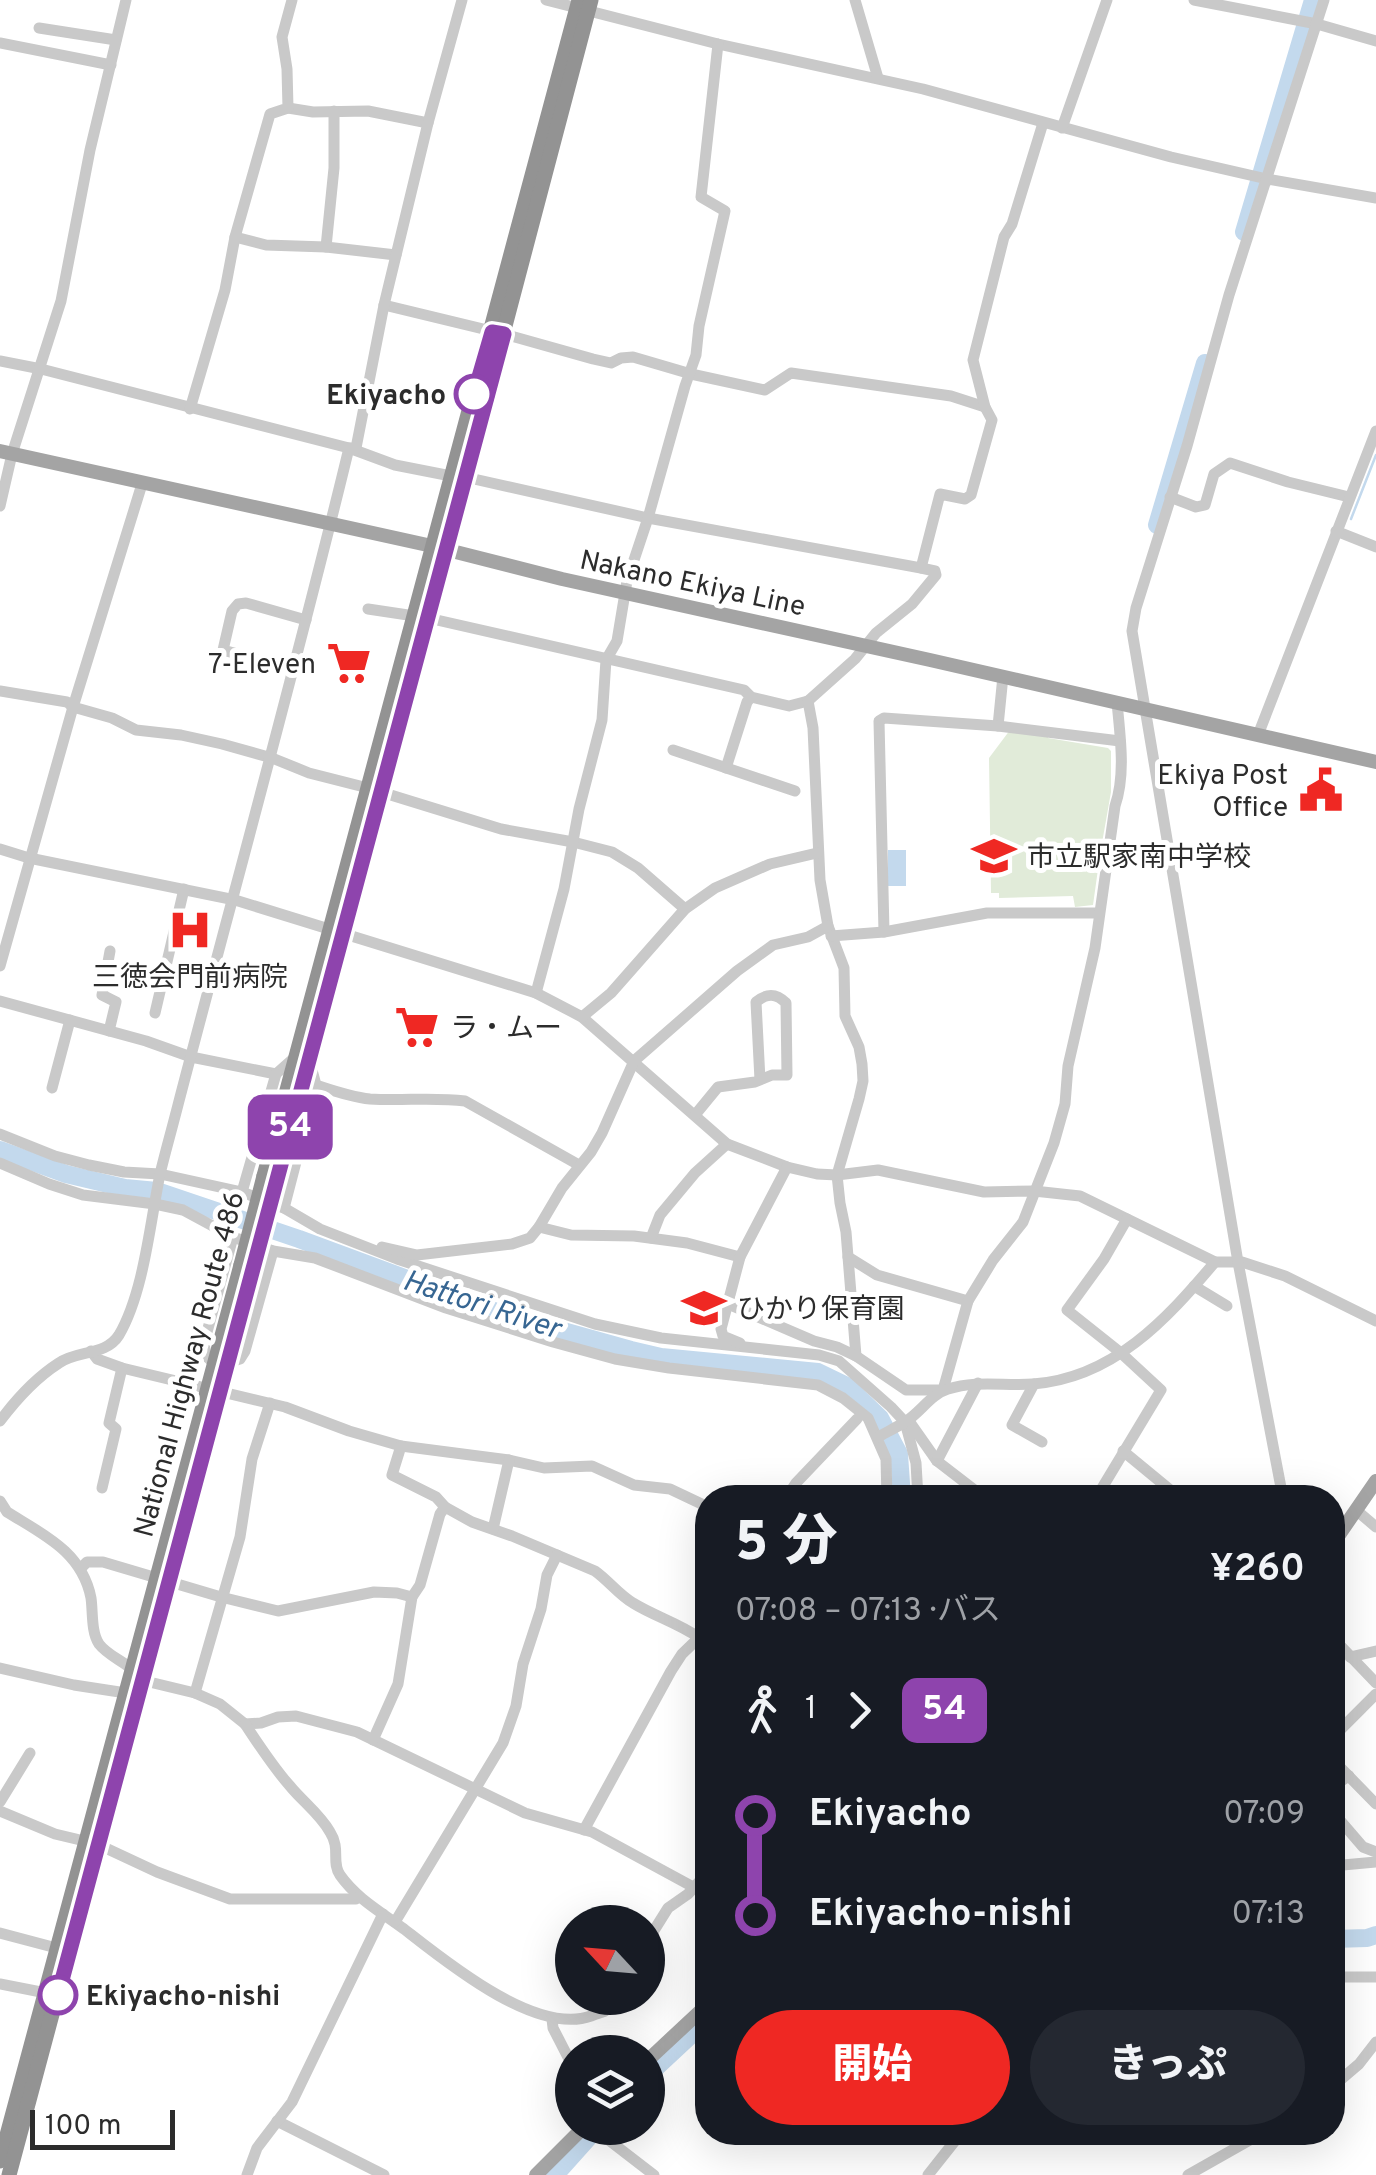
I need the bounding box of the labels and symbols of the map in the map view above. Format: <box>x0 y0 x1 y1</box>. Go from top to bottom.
marker: Ekiyacho <box>455 375 493 413</box>
place label: Ekiyacho <box>326 379 446 415</box>
street label: Nakano Ekiya Line <box>576 543 808 626</box>
supermarket icon: 7-Eleven <box>325 639 373 687</box>
place label: 7-Eleven <box>208 648 316 684</box>
place label: Ekiya Post Office <box>1157 759 1288 827</box>
public building icon: Ekiya Post Office <box>1297 766 1345 814</box>
school or university icon: 市立駅家南中学校 <box>970 832 1018 880</box>
place label: 市立駅家南中学校 <box>1027 841 1251 877</box>
hospital icon: 三徳会門前病院 <box>166 906 214 954</box>
place label: 三徳会門前病院 <box>92 961 288 997</box>
supermarket icon: ラ・ムー <box>393 1003 441 1051</box>
place label: ラ・ムー <box>450 1012 562 1048</box>
line badge: 54 <box>245 1094 335 1160</box>
street label: National Highway Route 486 <box>127 1188 254 1542</box>
water label: Hattori River <box>398 1264 567 1350</box>
school or university icon: ひかり保育園 <box>680 1284 728 1332</box>
place label: ひかり保育園 <box>737 1293 905 1329</box>
north arrow <box>555 1905 665 2015</box>
marker: Ekiyacho-nishi <box>39 1976 77 2014</box>
place label: Ekiyacho-nishi <box>86 1980 280 2016</box>
scale bar <box>30 2105 175 2150</box>

